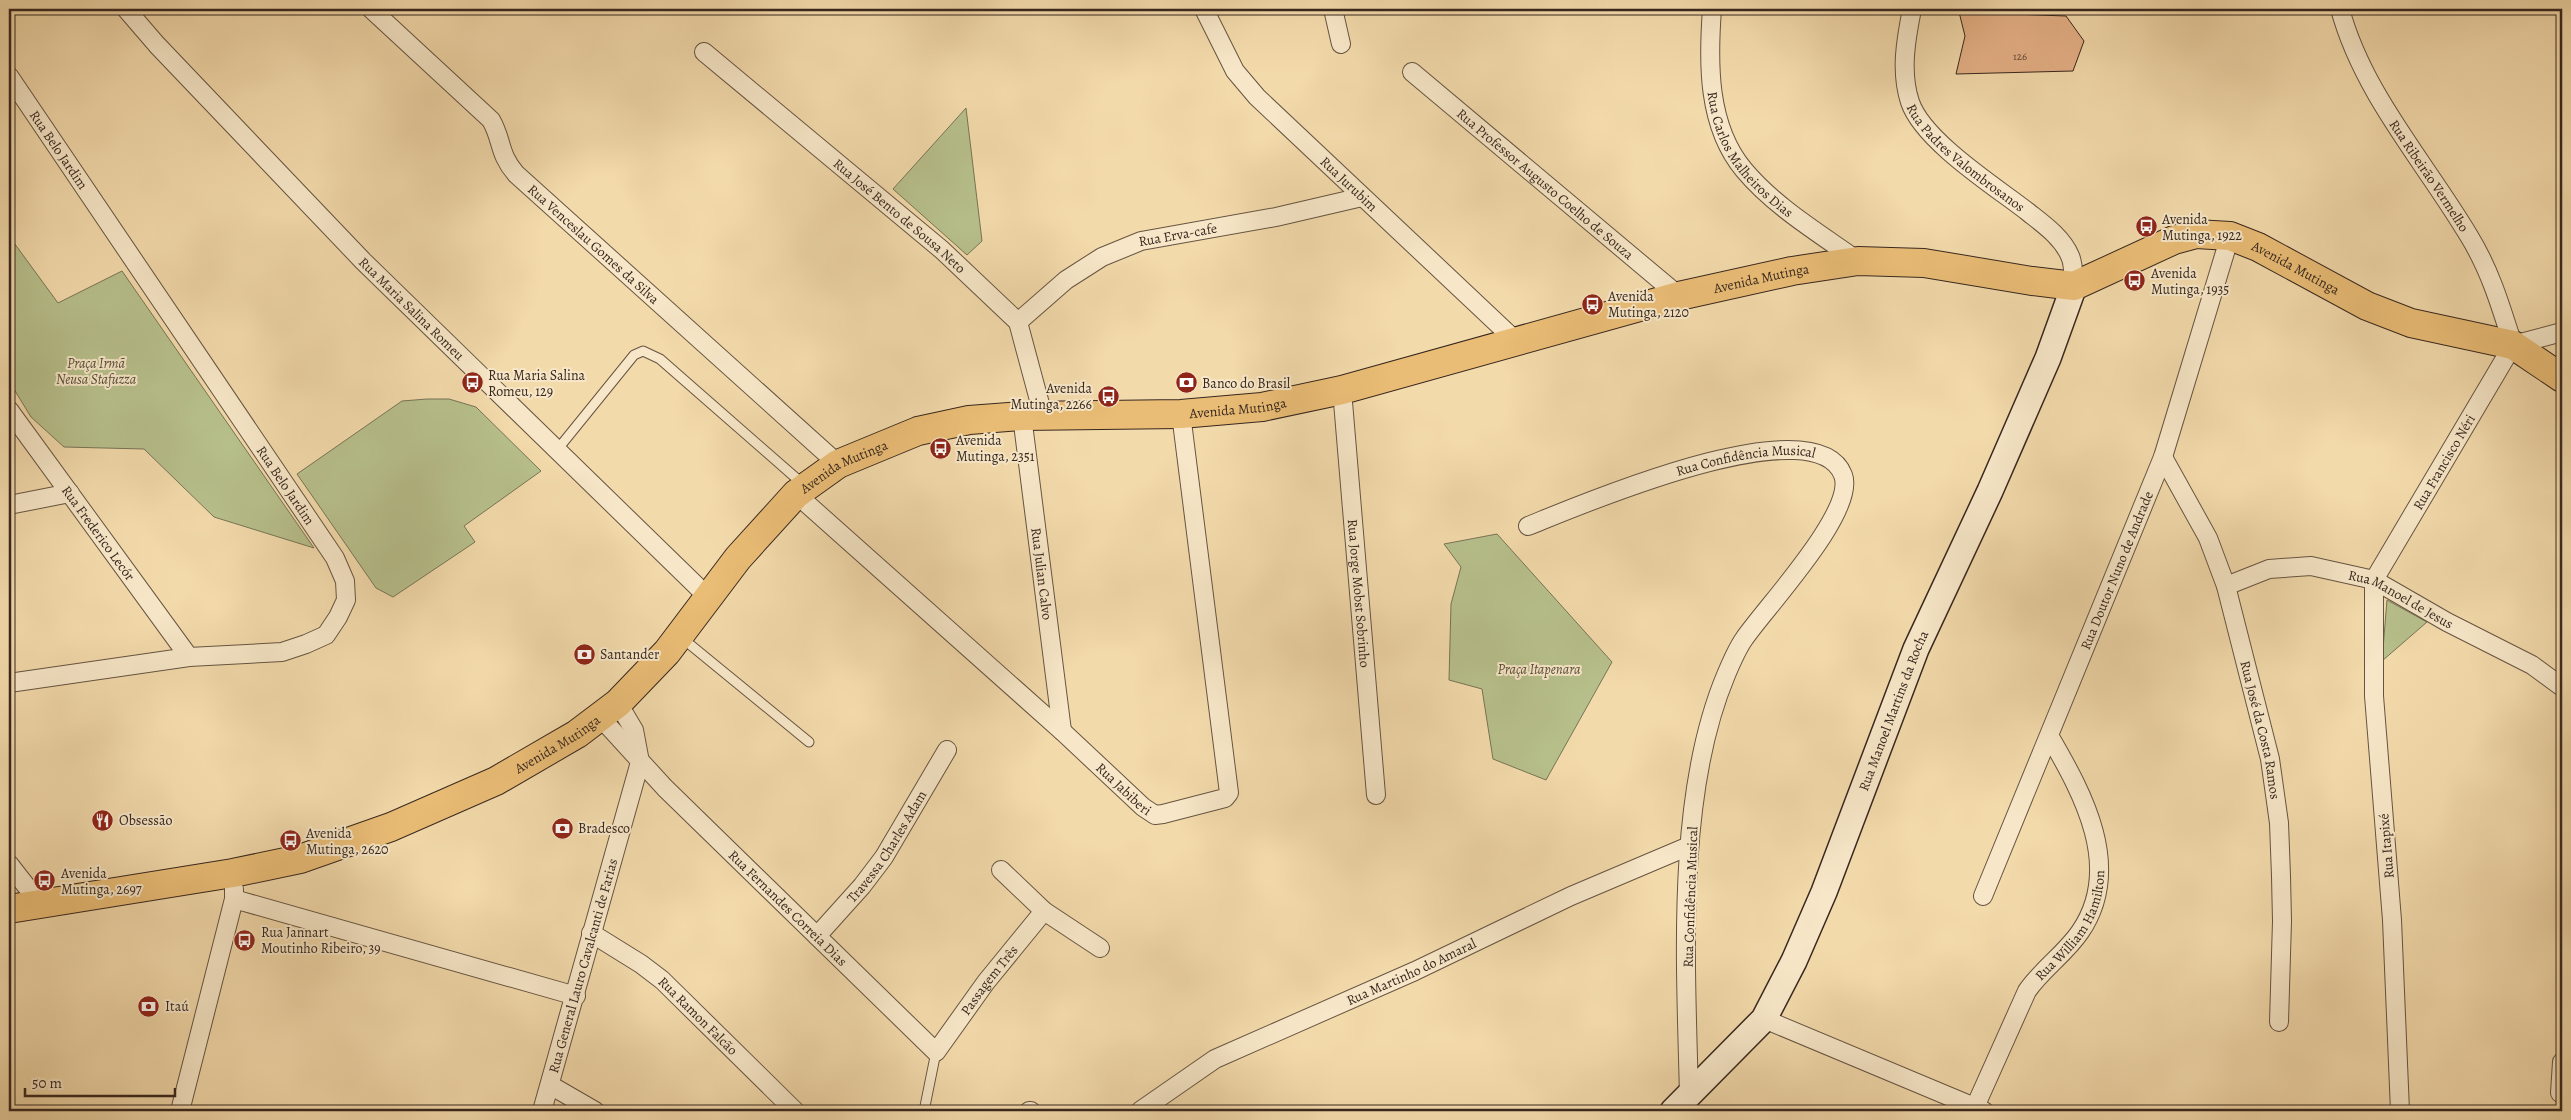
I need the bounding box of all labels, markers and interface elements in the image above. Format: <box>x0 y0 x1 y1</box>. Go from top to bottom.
house number: 126 <box>2013 49 2027 64</box>
street label: Rua Carlos Malheiros Dias <box>1703 90 1797 222</box>
street label: Rua Padres Valombrosanos <box>1902 101 2029 216</box>
street label: Rua Professor Augusto Coelho de Souza <box>1452 104 1638 264</box>
street label: Rua Belo Jardim <box>25 107 92 194</box>
street label: Rua Ribeirão Vermelho <box>2385 116 2473 236</box>
street label: Rua Jurubim <box>1316 152 1382 216</box>
street label: Rua José Bento de Sousa Neto <box>829 154 970 278</box>
street label: Rua Venceslau Gomes da Silva <box>524 180 664 309</box>
place label: Avenida Mutinga, 1922 <box>2161 210 2242 245</box>
bus stop icon: Avenida Mutinga, 1922 <box>2134 215 2158 239</box>
street label: Rua Erva-cafe <box>1137 219 1219 251</box>
street label: Avenida Mutinga <box>2248 236 2343 300</box>
street label: Rua Maria Salina Romeu <box>354 253 469 365</box>
street label: Avenida Mutinga <box>1711 259 1811 298</box>
place label: Avenida Mutinga, 1935 <box>2150 264 2229 299</box>
bus stop icon: Avenida Mutinga, 1935 <box>2123 269 2147 293</box>
place label: Avenida Mutinga, 2120 <box>1607 287 1689 322</box>
bus stop icon: Avenida Mutinga, 2120 <box>1580 292 1604 316</box>
park label: Praça Irmã Neusa Stafuzza <box>56 354 137 389</box>
place label: Rua Maria Salina Romeu, 129 <box>488 366 586 401</box>
bus stop icon: Rua Maria Salina Romeu, 129 <box>460 371 484 395</box>
bank icon: Banco do Brasil <box>1174 371 1198 395</box>
place label: Banco do Brasil <box>1202 374 1291 393</box>
place label: Avenida Mutinga, 2266 <box>1010 379 1092 414</box>
bus stop icon: Avenida Mutinga, 2266 <box>1096 384 1120 408</box>
street label: Avenida Mutinga <box>1188 393 1289 423</box>
street label: Rua Francisco Néri <box>2409 411 2480 513</box>
place label: Avenida Mutinga, 2351 <box>955 431 1035 466</box>
street label: Avenida Mutinga <box>796 435 891 499</box>
bus stop icon: Avenida Mutinga, 2351 <box>928 436 952 460</box>
street label: Rua Confidência Musical <box>1674 441 1818 481</box>
street label: Rua Belo Jardim <box>252 442 319 529</box>
street label: Rua Frederico Lecór <box>57 482 140 585</box>
street label: Rua Doutor Nuno de Andrade <box>2076 488 2158 653</box>
street label: Rua Jorge Mobst Sobrinho <box>1343 518 1374 668</box>
street label: Rua Julian Calvo <box>1026 527 1057 621</box>
street label: Rua Manoel de Jesus <box>2346 566 2456 634</box>
street label: Rua Manoel Martins da Rocha <box>1854 627 1934 794</box>
bank icon: Santander <box>572 642 596 666</box>
place label: Santander <box>600 645 660 664</box>
street label: Rua José da Costa Ramos <box>2235 659 2285 800</box>
park label: Praça Itapenara <box>1498 660 1581 679</box>
street label: Avenida Mutinga <box>510 710 605 779</box>
street label: Rua Jabiberi <box>1092 759 1155 820</box>
street label: Travessa Charles Adam <box>843 787 931 907</box>
restaurant icon: Obsessão <box>91 808 115 832</box>
place label: Obsessão <box>119 811 172 830</box>
street label: Rua Itapixé <box>2374 813 2399 879</box>
bank icon: Bradesco <box>550 816 574 840</box>
place label: Bradesco <box>578 819 630 838</box>
place label: Avenida Mutinga, 2620 <box>305 824 389 859</box>
street label: Rua Confidência Musical <box>1679 825 1702 968</box>
bus stop icon: Avenida Mutinga, 2620 <box>278 829 302 853</box>
street label: Rua Fernandes Correia Dias <box>724 846 851 970</box>
street label: Rua General Lauro Cavalcanti de Farias <box>544 856 622 1075</box>
place label: Avenida Mutinga, 2697 <box>60 864 142 899</box>
bus stop icon: Avenida Mutinga, 2697 <box>33 869 57 893</box>
street label: Rua William Hamilton <box>2031 870 2109 985</box>
place label: Rua Jannart Moutinho Ribeiro, 39 <box>261 923 381 958</box>
bus stop icon: Rua Jannart Moutinho Ribeiro, 39 <box>233 928 257 952</box>
street label: Rua Martinho do Amaral <box>1344 934 1480 1010</box>
street label: Passagem Três <box>956 941 1022 1019</box>
street label: Rua Ramon Falcão <box>654 972 742 1060</box>
bank icon: Itaú <box>137 994 161 1018</box>
place label: Itaú <box>165 997 189 1016</box>
scale bar <box>25 1065 175 1097</box>
text: 50 m <box>32 1073 62 1093</box>

